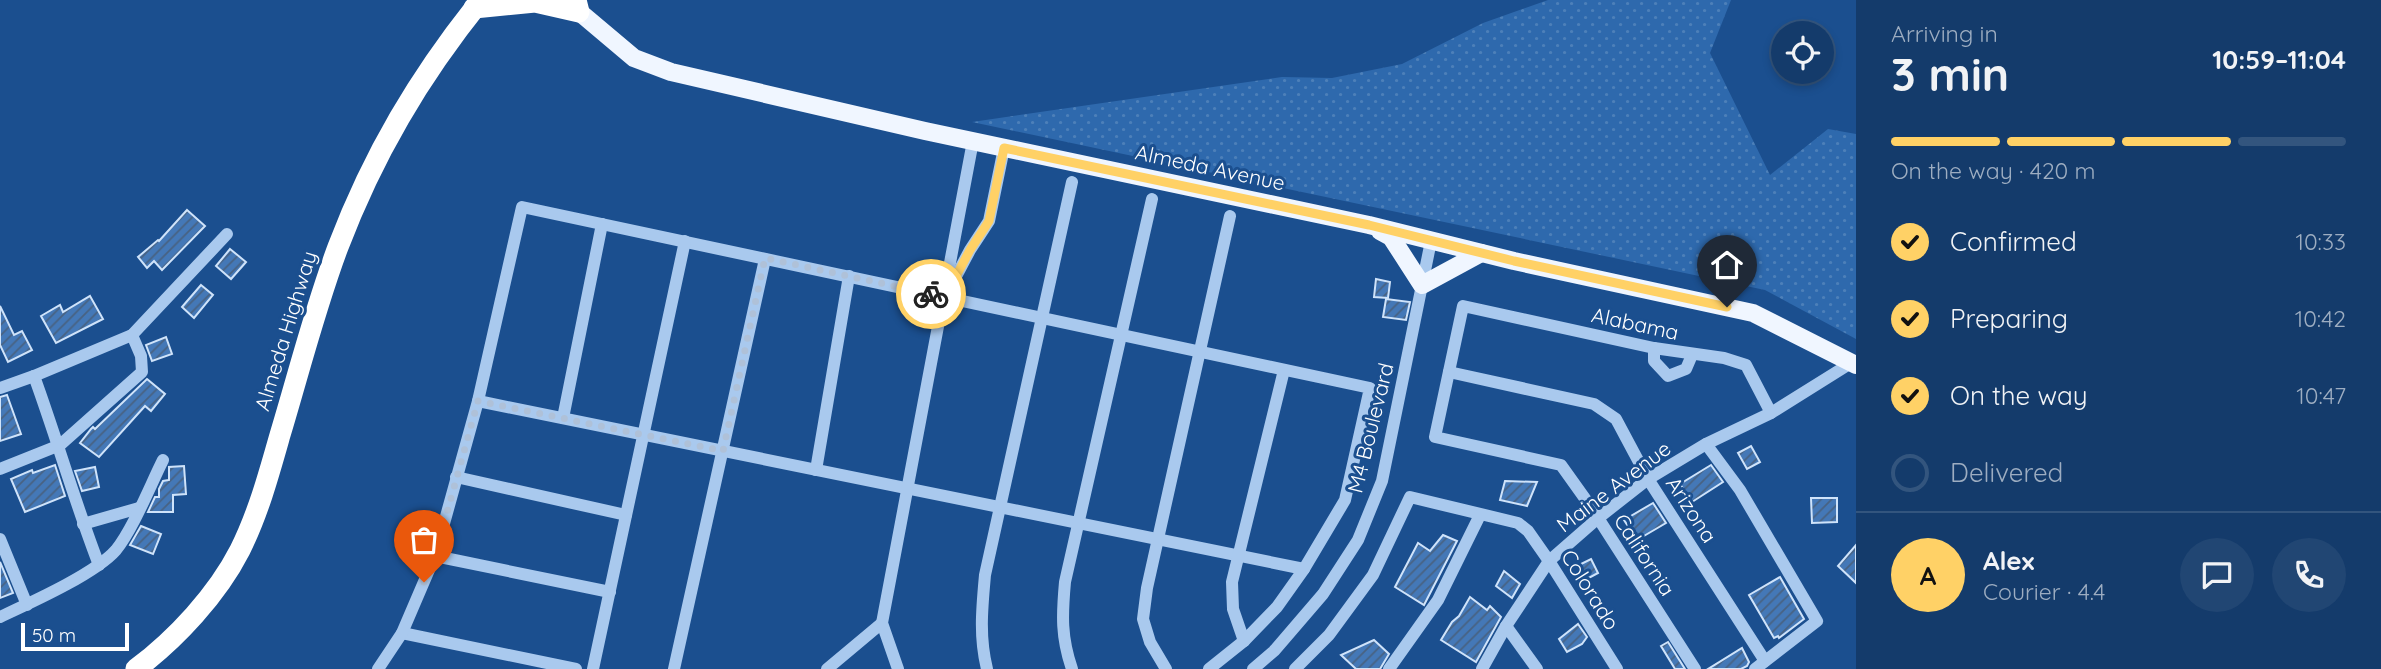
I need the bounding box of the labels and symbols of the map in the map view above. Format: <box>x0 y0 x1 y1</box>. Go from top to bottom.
street label: Almeda Avenue <box>1133 138 1287 196</box>
pin <box>1697 235 1757 307</box>
street label: Almeda Highway <box>248 248 322 414</box>
courier <box>896 259 966 329</box>
street label: Alabama <box>1589 301 1681 345</box>
street label: M4 Boulevard <box>1341 360 1399 495</box>
street label: Maine Avenue <box>1551 435 1676 538</box>
street label: Arizona <box>1661 472 1723 547</box>
street label: California <box>1609 509 1681 600</box>
pin <box>394 510 454 582</box>
street label: Colorado <box>1556 545 1626 634</box>
scale bar <box>21 620 130 652</box>

